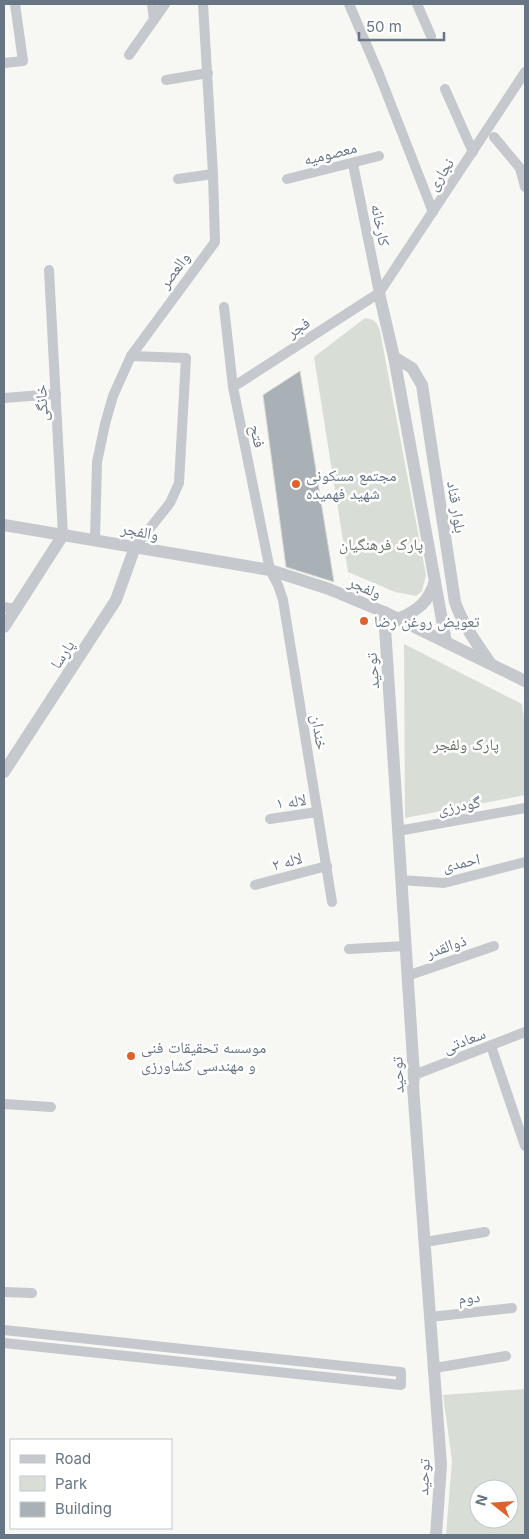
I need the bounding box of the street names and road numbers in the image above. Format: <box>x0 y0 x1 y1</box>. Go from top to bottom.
street label: معصومیه <box>301 137 359 169</box>
street label: نجاری <box>422 154 459 195</box>
street label: کارخانه <box>367 202 395 248</box>
street label: والعصر <box>153 248 194 293</box>
street label: فجر <box>282 312 313 342</box>
street label: خانگی <box>30 384 53 422</box>
street label: فتح <box>245 423 270 450</box>
street label: بلوار قناد <box>443 480 471 534</box>
street label: والفجر <box>119 518 160 544</box>
street label: ولفجر <box>344 571 385 603</box>
street label: پارسا <box>45 636 79 672</box>
street label: توحید <box>361 652 383 690</box>
street label: خندان <box>306 713 333 751</box>
street label: لاله ۱ <box>274 789 308 813</box>
street label: گودرزی <box>436 791 482 820</box>
street label: لاله ۲ <box>270 847 304 875</box>
street label: احمدی <box>440 848 482 877</box>
street label: ذوالقدر <box>422 930 469 962</box>
street label: سعادتی <box>440 1023 489 1058</box>
street label: توحید <box>386 1056 408 1094</box>
street label: دوم <box>457 1286 481 1309</box>
street label: توحید <box>412 1458 434 1496</box>

